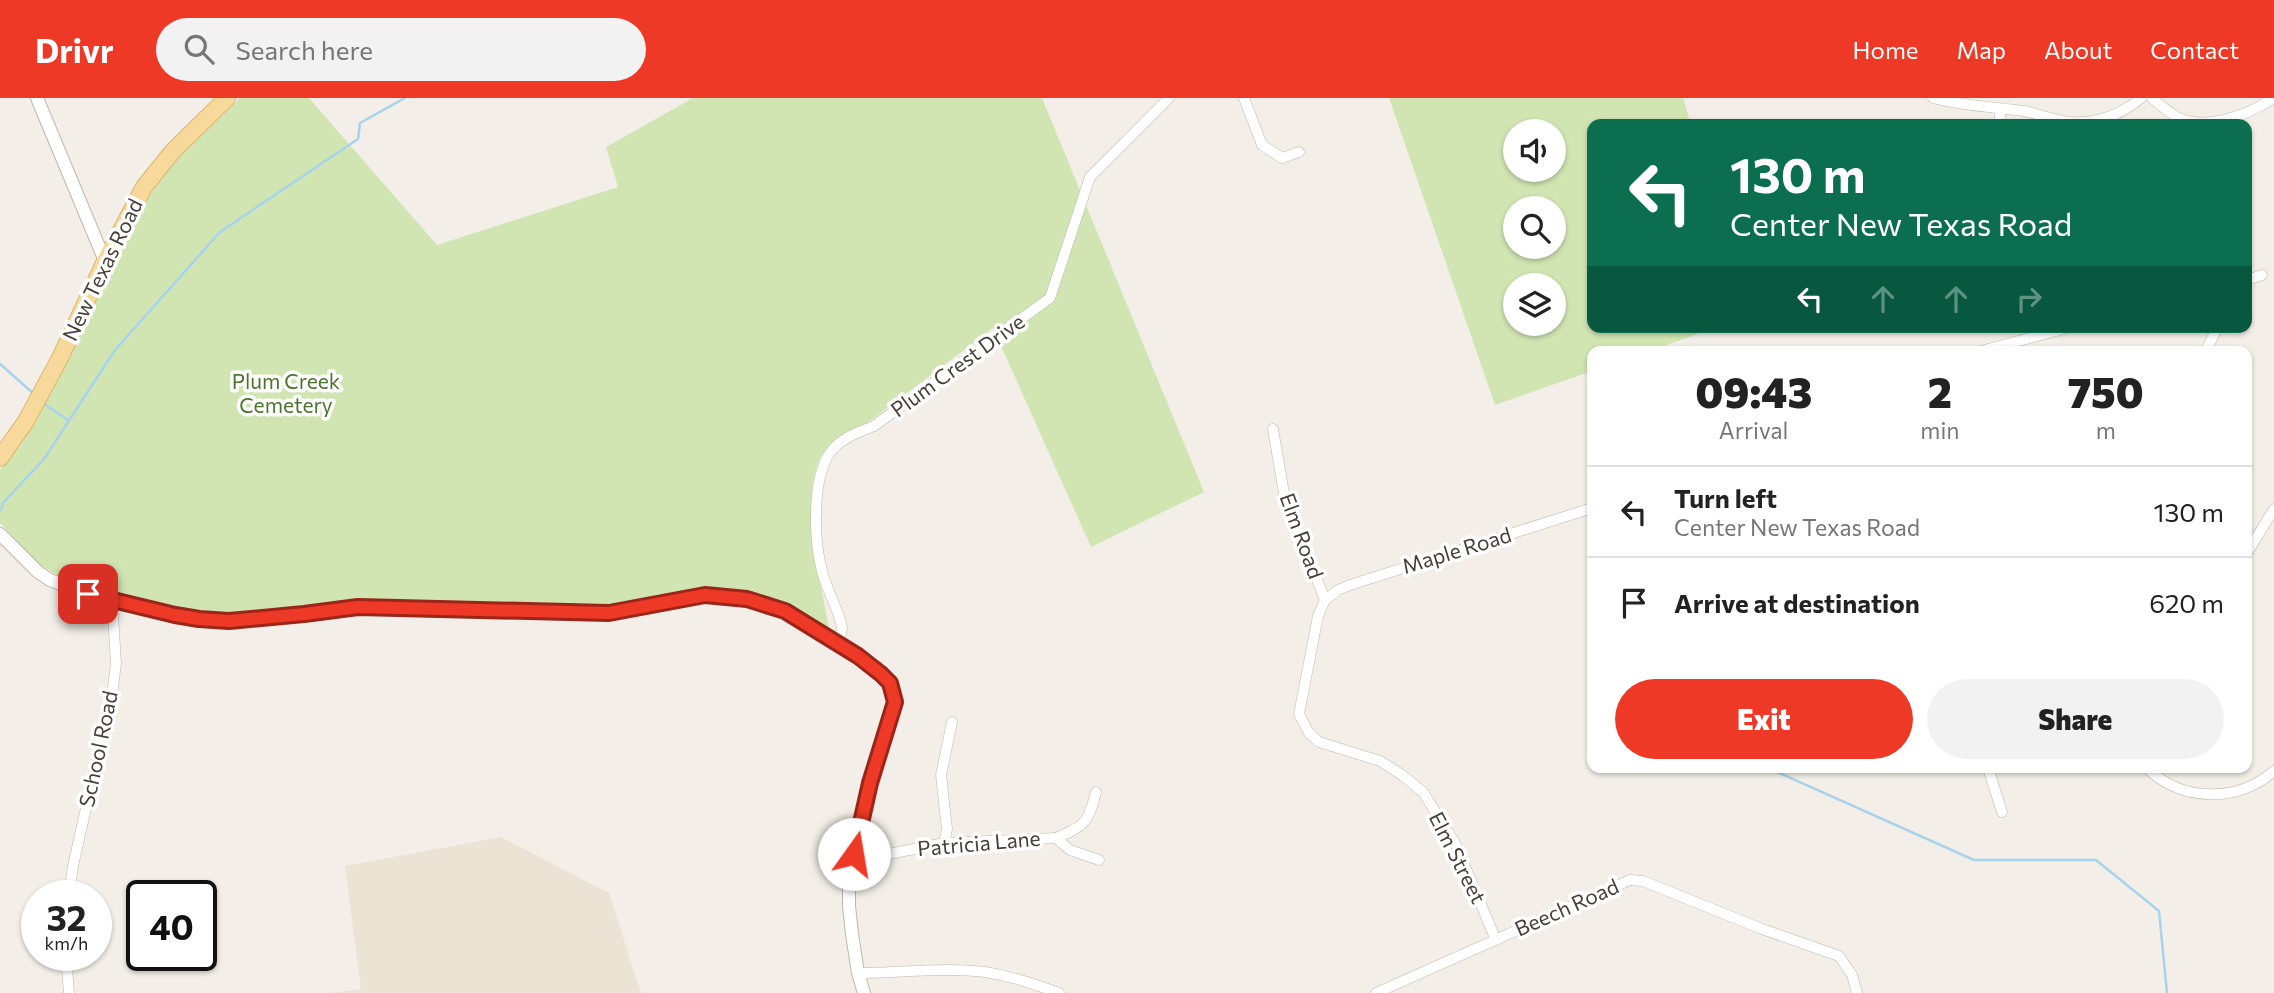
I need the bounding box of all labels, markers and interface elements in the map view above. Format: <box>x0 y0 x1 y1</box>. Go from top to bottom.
search box <box>156 18 646 81</box>
text: Drivr <box>35 29 114 70</box>
icon: search <box>180 30 218 68</box>
text: Search here <box>236 34 373 65</box>
text: Home <box>1853 35 1919 64</box>
text: Map <box>1957 35 2006 64</box>
text: About <box>2044 35 2112 64</box>
text: Contact <box>2150 35 2239 64</box>
map controls <box>1503 119 1566 336</box>
button: sound <box>1503 119 1566 182</box>
text: 130 m <box>1730 143 1865 203</box>
icon: left <box>1615 147 1706 238</box>
street label: New Texas Road <box>56 194 147 345</box>
button: search <box>1503 196 1566 259</box>
text: Center New Texas Road <box>1730 203 2072 243</box>
button: layers <box>1503 273 1566 336</box>
icon: left <box>1791 280 1829 318</box>
icon: ahead <box>1864 280 1902 318</box>
icon: ahead <box>1937 280 1975 318</box>
icon: right <box>2010 280 2048 318</box>
street label: Plum Crest Drive <box>885 308 1029 422</box>
text: 09:43 <box>1695 365 1812 417</box>
text: 2 <box>1928 365 1952 417</box>
text: 750 <box>2068 365 2144 417</box>
park label: Plum Creek Cemetery <box>232 368 340 417</box>
text: Arrival <box>1719 416 1788 444</box>
text: min <box>1920 416 1960 444</box>
text: m <box>2096 416 2116 444</box>
text: Turn left <box>1674 482 1777 513</box>
street label: Elm Road <box>1275 489 1329 582</box>
icon: left <box>1615 493 1653 531</box>
text: 130 m <box>2153 496 2224 527</box>
text: Center New Texas Road <box>1674 513 1920 541</box>
street label: Maple Road <box>1399 521 1514 578</box>
pin <box>58 564 118 624</box>
icon: arrive <box>69 575 107 613</box>
icon: arrive <box>1615 584 1653 622</box>
text: Arrive at destination <box>1674 587 1920 618</box>
text: 620 m <box>2149 587 2224 618</box>
button: Exit <box>1615 679 1913 759</box>
button: Share <box>1927 679 2224 759</box>
street label: School Road <box>73 688 122 809</box>
street label: Elm Street <box>1425 807 1492 907</box>
position arrow <box>817 817 891 891</box>
street label: Patricia Lane <box>916 825 1041 860</box>
street label: Beech Road <box>1511 873 1622 941</box>
speed limit sign: 40 <box>126 880 217 971</box>
text: 32 <box>46 895 87 938</box>
text: km/h <box>45 932 88 954</box>

